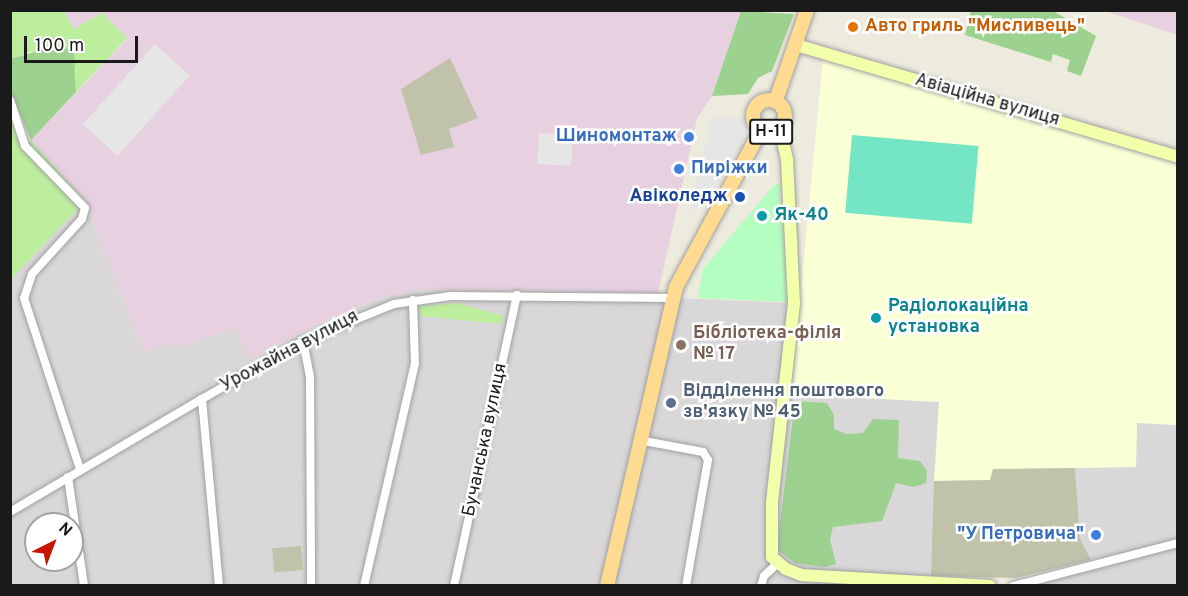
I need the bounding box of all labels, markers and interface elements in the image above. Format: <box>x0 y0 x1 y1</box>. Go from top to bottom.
place label: Авто гриль "Мисливець" <box>865 16 1085 38</box>
marker: Авто гриль "Мисливець" <box>846 20 860 34</box>
scale bar <box>27 24 141 62</box>
text: 100 m <box>35 35 84 58</box>
street label: Авіаційна вулиця <box>912 70 1062 132</box>
road number: Н-11 <box>748 119 794 145</box>
place label: Шиномонтаж <box>556 126 677 148</box>
marker: Шиномонтаж <box>682 130 696 144</box>
place label: Пиріжки <box>691 158 768 180</box>
marker: Пиріжки <box>672 162 686 176</box>
place label: Авіколедж <box>629 186 728 208</box>
marker: Авіколедж <box>733 190 747 204</box>
place label: Як-40 <box>774 205 829 227</box>
marker: Як-40 <box>755 209 769 223</box>
place label: Радіолокаційна установка <box>888 297 1028 340</box>
street label: Урожайна вулиця <box>217 306 363 398</box>
marker: Радіолокаційна установка <box>869 311 883 325</box>
place label: Бібліотека-філія № 17 <box>693 324 841 366</box>
marker: Бібліотека-філія № 17 <box>674 338 688 352</box>
street label: Бучанська вулиця <box>459 361 513 519</box>
place label: Відділення поштового зв'язку № 45 <box>683 382 884 424</box>
marker: Відділення поштового зв'язку № 45 <box>664 396 678 410</box>
north arrow <box>24 512 84 572</box>
text: N <box>54 519 76 541</box>
place label: "У Петровича" <box>957 524 1084 546</box>
marker: "У Петровича" <box>1089 528 1103 542</box>

